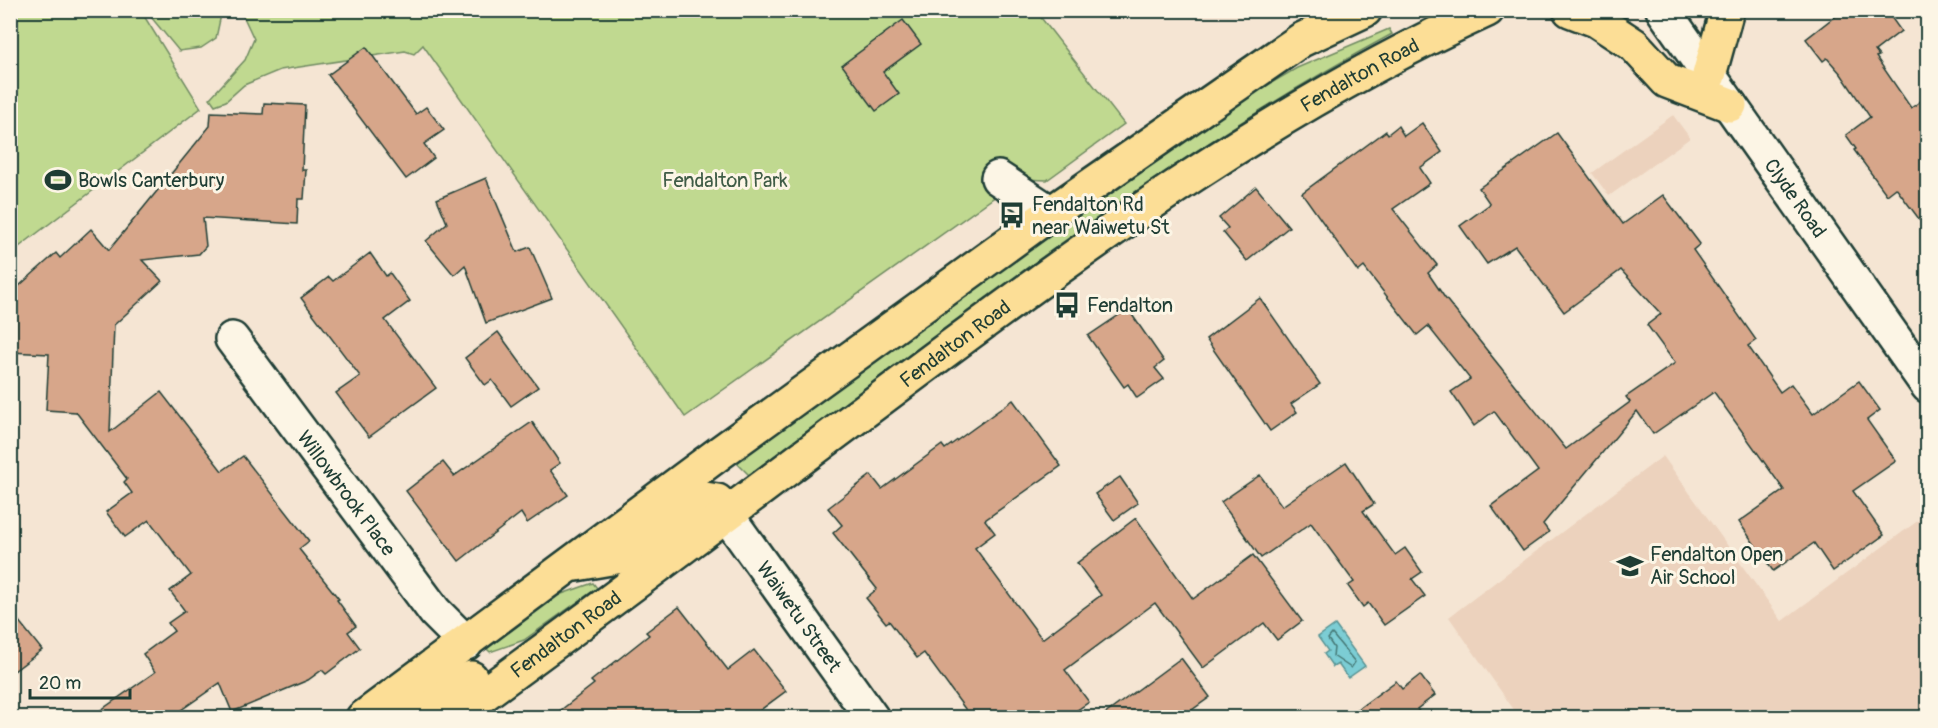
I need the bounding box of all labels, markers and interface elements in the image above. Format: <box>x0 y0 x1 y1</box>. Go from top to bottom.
street label: Fendalton Road <box>1296 32 1423 118</box>
street label: Clyde Road <box>1759 153 1832 243</box>
sports icon: Bowls Canterbury <box>43 165 73 195</box>
place label: Bowls Canterbury <box>78 168 225 193</box>
park label: Fendalton Park <box>662 168 788 193</box>
place label: Fendalton Rd near Waiwetu St <box>1032 192 1170 240</box>
bus stop icon: Fendalton Rd near Waiwetu St <box>997 200 1027 230</box>
bus stop icon: Fendalton <box>1052 290 1082 320</box>
place label: Fendalton <box>1087 293 1173 318</box>
street label: Fendalton Road <box>895 294 1016 393</box>
street label: Willowbrook Place <box>292 425 401 561</box>
place label: Fendalton Open Air School <box>1650 542 1783 590</box>
school or university icon: Fendalton Open Air School <box>1615 551 1645 581</box>
street label: Waiwetu Street <box>751 556 848 677</box>
street label: Fendalton Road <box>505 585 626 683</box>
scale bar <box>30 662 130 700</box>
text: 20 m <box>39 672 81 695</box>

